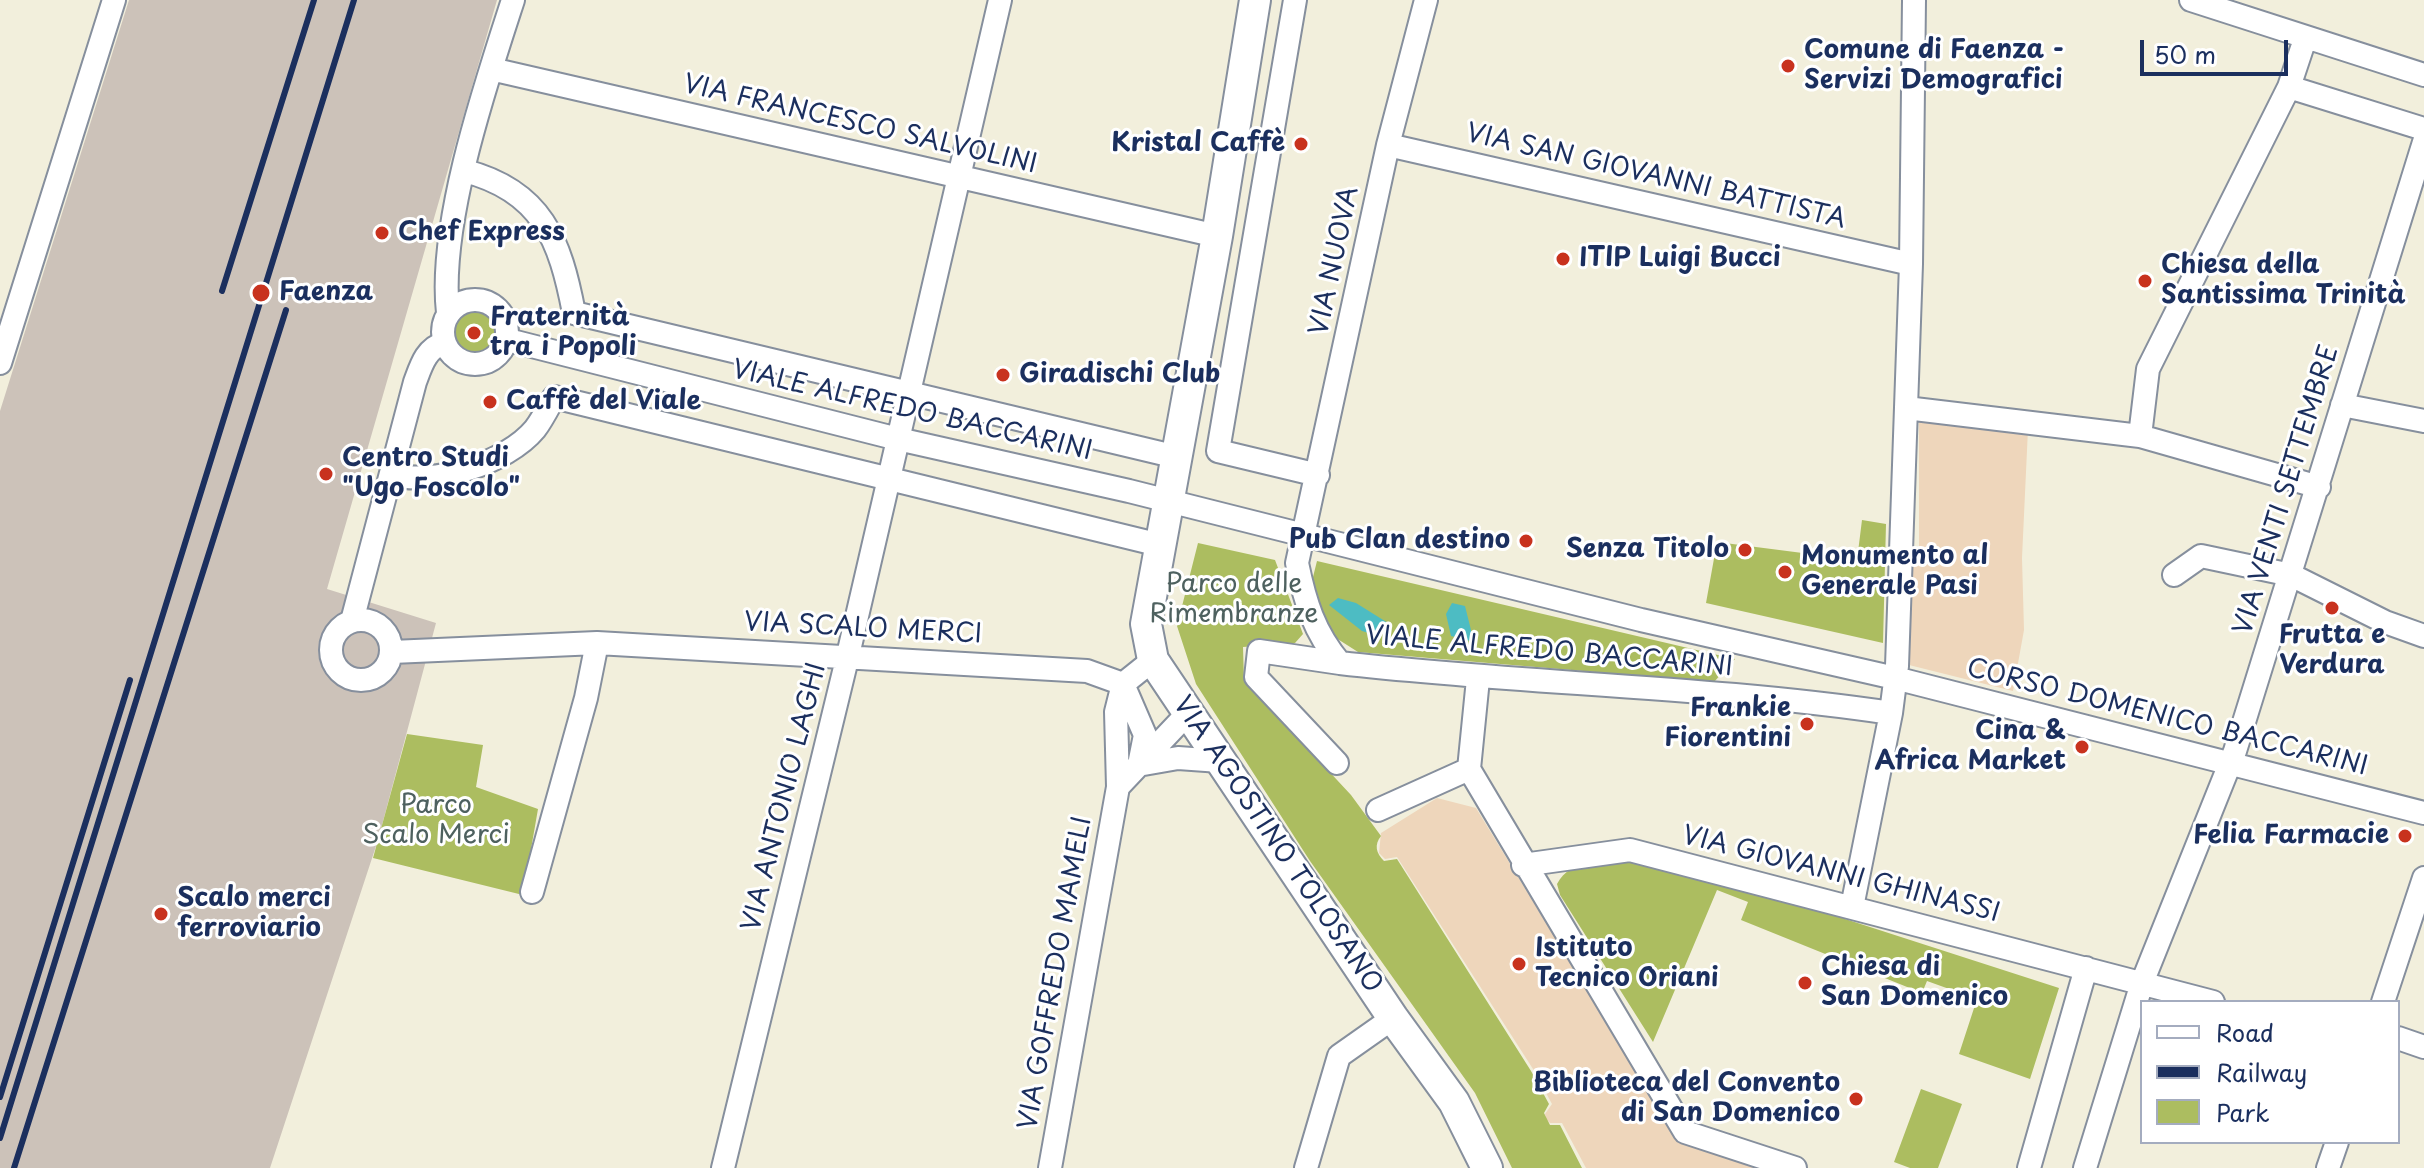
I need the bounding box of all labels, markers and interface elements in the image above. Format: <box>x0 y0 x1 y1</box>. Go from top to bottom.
scale bar <box>2144 24 2292 74</box>
place label: Comune di Faenza - Servizi Demografici <box>1804 35 2064 96</box>
text: 50 m <box>2154 36 2216 72</box>
marker: Comune di Faenza - Servizi Demografici <box>1779 57 1797 75</box>
street label: VIA FRANCESCO SALVOLINI <box>680 69 1040 181</box>
street label: VIA SAN GIOVANNI BATTISTA <box>1463 118 1849 236</box>
place label: Kristal Caffè <box>1111 128 1285 160</box>
marker: Kristal Caffè <box>1292 135 1310 153</box>
street label: VIA NUOVA <box>1304 184 1366 338</box>
place label: Chef Express <box>398 217 565 249</box>
marker: Chef Express <box>373 224 391 242</box>
place label: ITIP Luigi Bucci <box>1579 243 1781 275</box>
marker: ITIP Luigi Bucci <box>1554 250 1572 268</box>
place label: Chiesa della Santissima Trinità <box>2161 250 2406 312</box>
marker: Chiesa della Santissima Trinità <box>2136 272 2154 290</box>
place label: Faenza <box>279 277 373 309</box>
marker: Faenza <box>250 282 272 304</box>
place label: Fraternità tra i Popoli <box>490 302 636 364</box>
marker: Fraternità tra i Popoli <box>465 324 483 342</box>
street label: VIA VENTI SETTEMBRE <box>2228 342 2346 638</box>
street label: VIALE ALFREDO BACCARINI <box>729 354 1095 468</box>
place label: Giradischi Club <box>1019 359 1220 391</box>
marker: Giradischi Club <box>994 366 1012 384</box>
place label: Caffè del Viale <box>506 386 701 418</box>
marker: Caffè del Viale <box>481 393 499 411</box>
place label: Centro Studi "Ugo Foscolo" <box>342 443 520 504</box>
marker: Centro Studi "Ugo Foscolo" <box>317 465 335 483</box>
place label: Pub Clan destino <box>1289 525 1510 557</box>
marker: Pub Clan destino <box>1517 532 1535 550</box>
place label: Senza Titolo <box>1566 534 1729 566</box>
marker: Senza Titolo <box>1736 541 1754 559</box>
place label: Monumento al Generale Pasi <box>1801 541 1988 602</box>
marker: Monumento al Generale Pasi <box>1776 563 1794 581</box>
park label: Parco delle Rimembranze <box>1149 569 1319 630</box>
marker: Frutta e Verdura <box>2323 599 2341 617</box>
street label: VIA SCALO MERCI <box>743 607 983 651</box>
street label: VIALE ALFREDO BACCARINI <box>1364 620 1734 684</box>
place label: Frutta e Verdura <box>2279 620 2385 682</box>
street label: CORSO DOMENICO BACCARINI <box>1963 653 2371 783</box>
street label: VIA ANTONIO LAGHI <box>736 659 834 935</box>
street label: VIA AGOSTINO TOLOSANO <box>1166 691 1388 999</box>
place label: Frankie Fiorentini <box>1664 693 1791 754</box>
marker: Frankie Fiorentini <box>1798 715 1816 733</box>
place label: Cina & Africa Market <box>1875 716 2066 778</box>
marker: Cina & Africa Market <box>2073 738 2091 756</box>
park label: Parco Scalo Merci <box>362 790 510 852</box>
street label: VIA GOFFREDO MAMELI <box>1013 814 1099 1132</box>
street label: VIA GIOVANNI GHINASSI <box>1679 820 2003 930</box>
place label: Felia Farmacie <box>2193 820 2389 852</box>
marker: Felia Farmacie <box>2396 827 2414 845</box>
place label: Scalo merci ferroviario <box>177 883 331 944</box>
marker: Scalo merci ferroviario <box>152 905 170 923</box>
place label: Istituto Tecnico Oriani <box>1535 933 1719 994</box>
place label: Chiesa di San Domenico <box>1821 952 2008 1014</box>
marker: Istituto Tecnico Oriani <box>1510 955 1528 973</box>
marker: Chiesa di San Domenico <box>1796 974 1814 992</box>
legend <box>2140 1000 2400 1144</box>
text: Road <box>2216 1014 2274 1050</box>
text: Railway <box>2216 1054 2307 1090</box>
place label: Biblioteca del Convento di San Domenico <box>1533 1068 1840 1130</box>
marker: Biblioteca del Convento di San Domenico <box>1847 1090 1865 1108</box>
text: Park <box>2216 1094 2270 1130</box>

